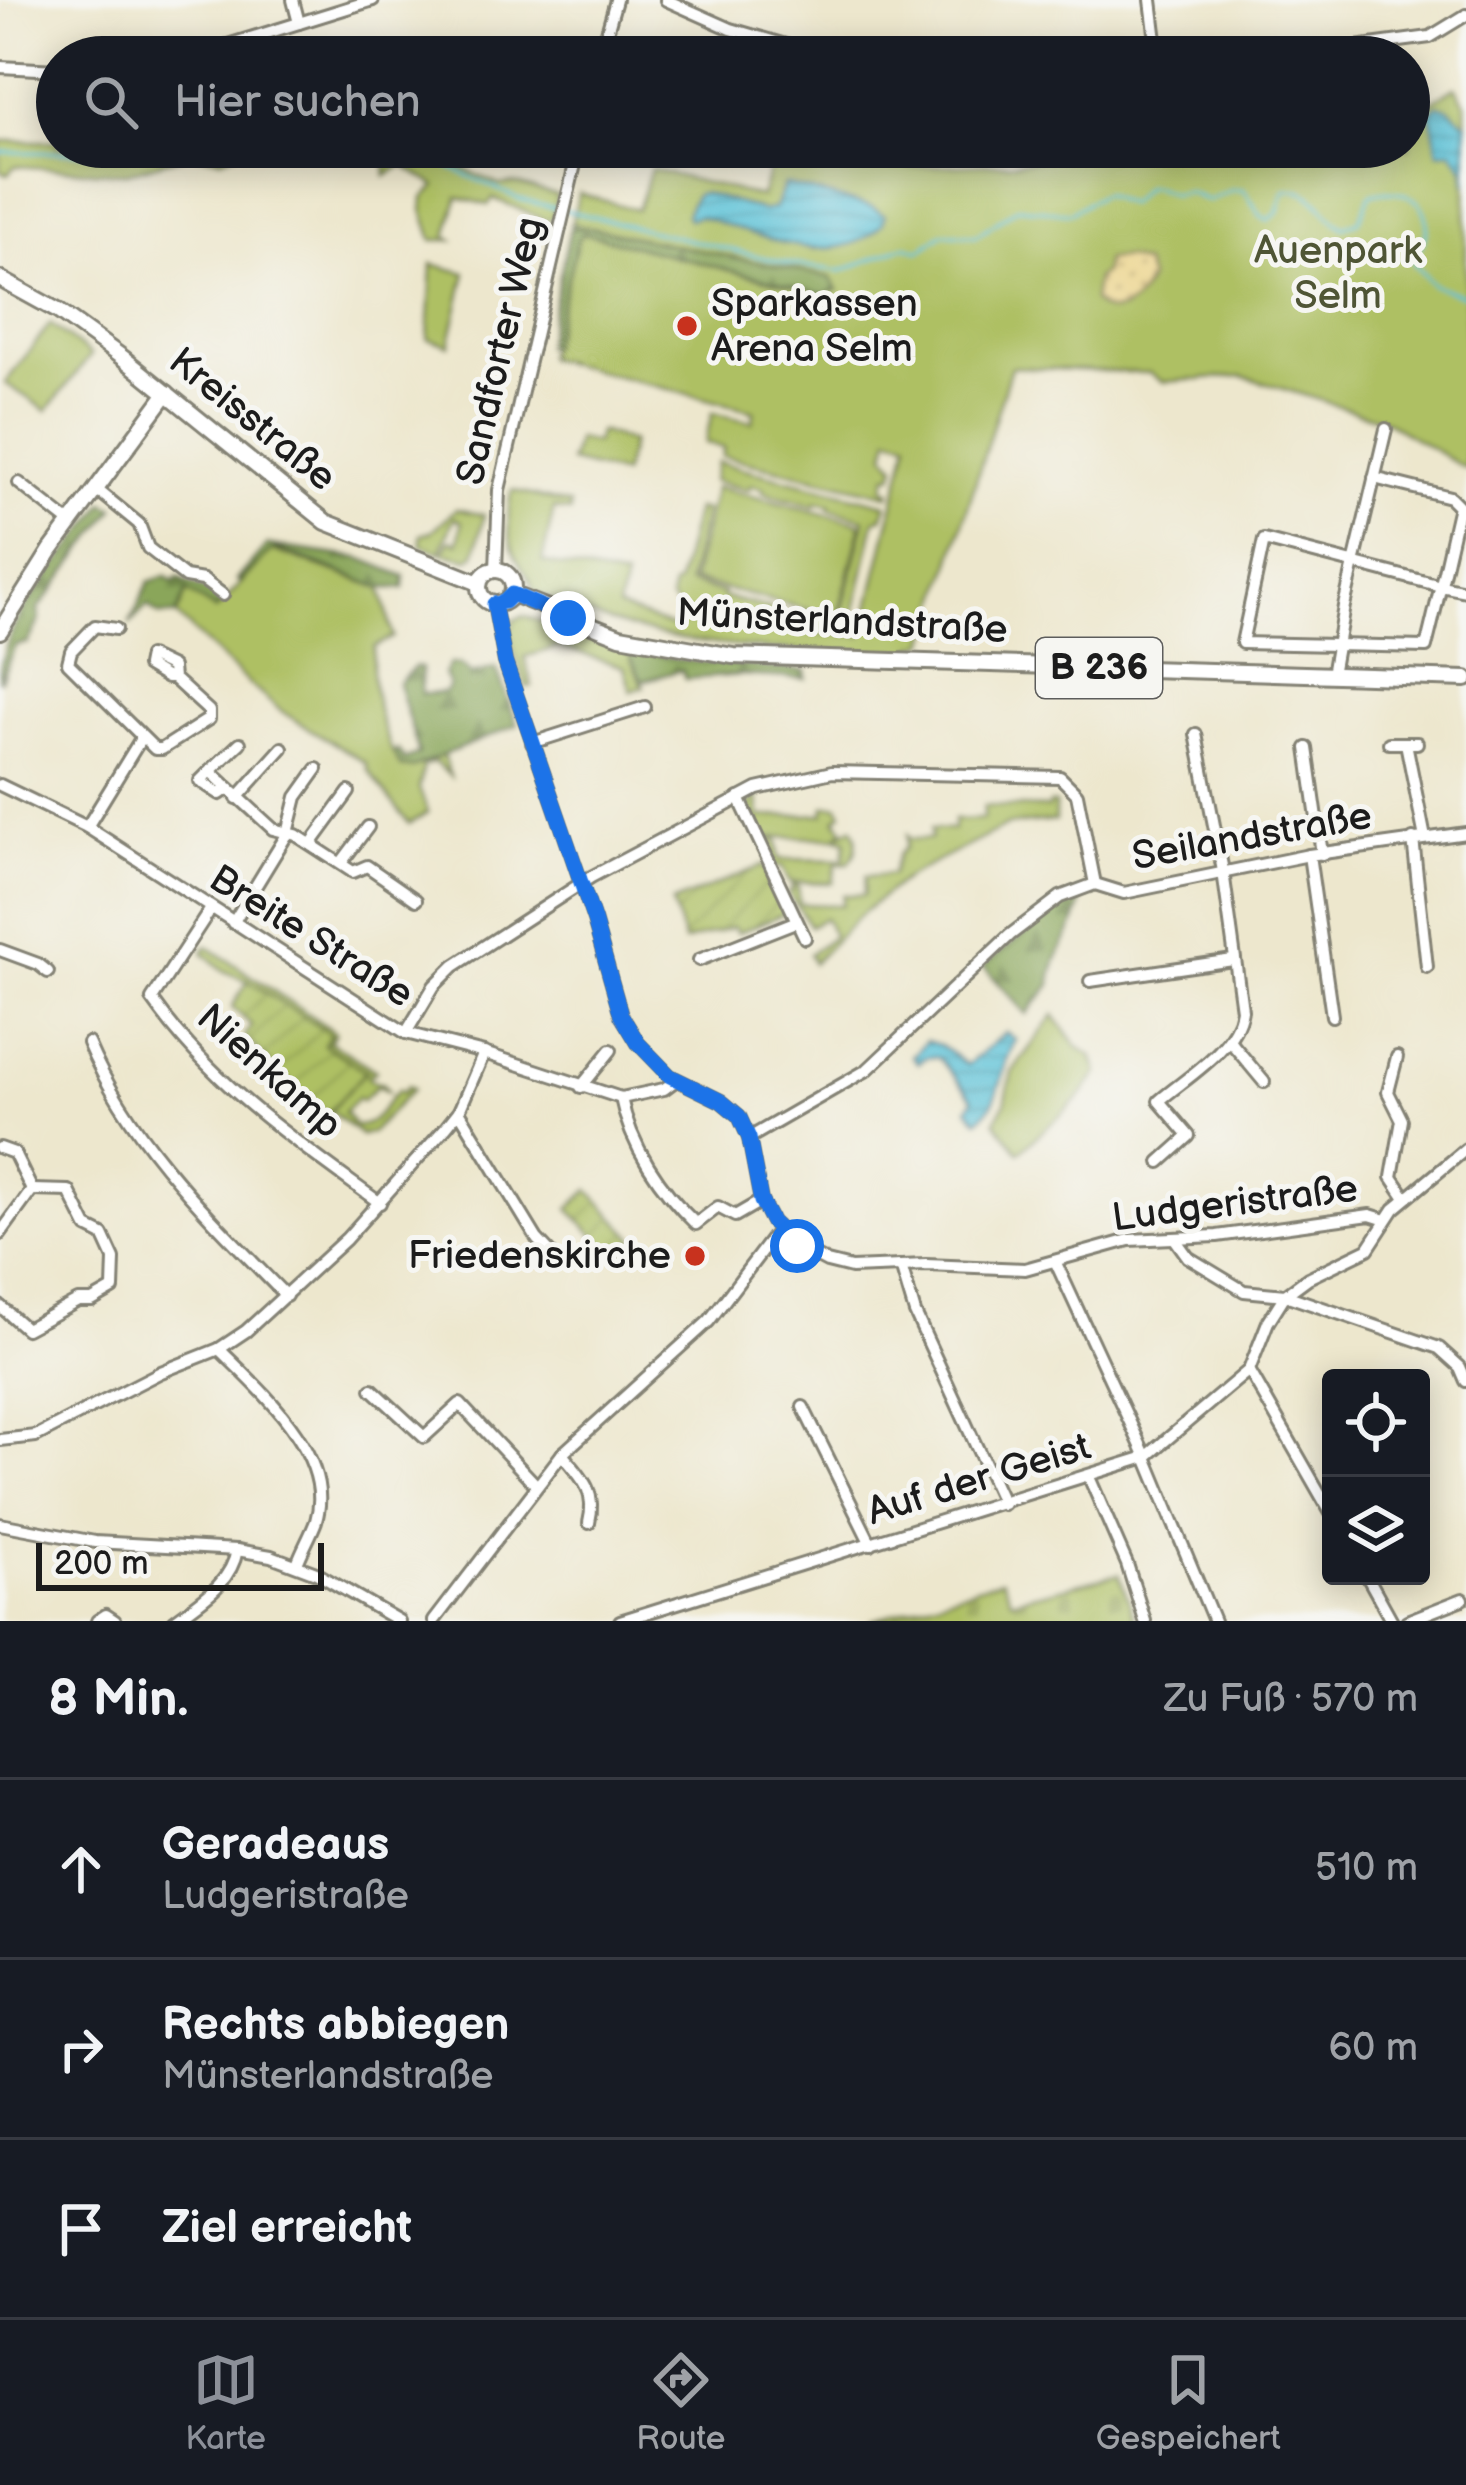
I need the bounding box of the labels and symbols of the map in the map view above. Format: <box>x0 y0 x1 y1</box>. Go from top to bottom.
street label: Sandforter Weg <box>447 213 555 489</box>
park label: Auenpark Selm <box>1254 228 1423 320</box>
place label: Sparkassen Arena Selm <box>711 281 918 373</box>
marker: Sparkassen Arena Selm <box>674 313 700 339</box>
street label: Kreisstraße <box>159 338 345 502</box>
street label: Münsterlandstraße <box>675 590 1009 654</box>
route end <box>541 591 595 645</box>
road number: B 236 <box>1036 638 1162 698</box>
street label: Seilandstraße <box>1129 793 1375 881</box>
street label: Breite Straße <box>200 856 422 1018</box>
street label: Nienkamp <box>187 995 351 1149</box>
street label: Ludgeristraße <box>1110 1166 1360 1242</box>
route start <box>770 1219 824 1273</box>
place label: Friedenskirche <box>408 1233 671 1280</box>
marker: Friedenskirche <box>682 1243 708 1269</box>
street label: Auf der Geist <box>862 1424 1096 1536</box>
scale bar <box>36 1537 324 1590</box>

